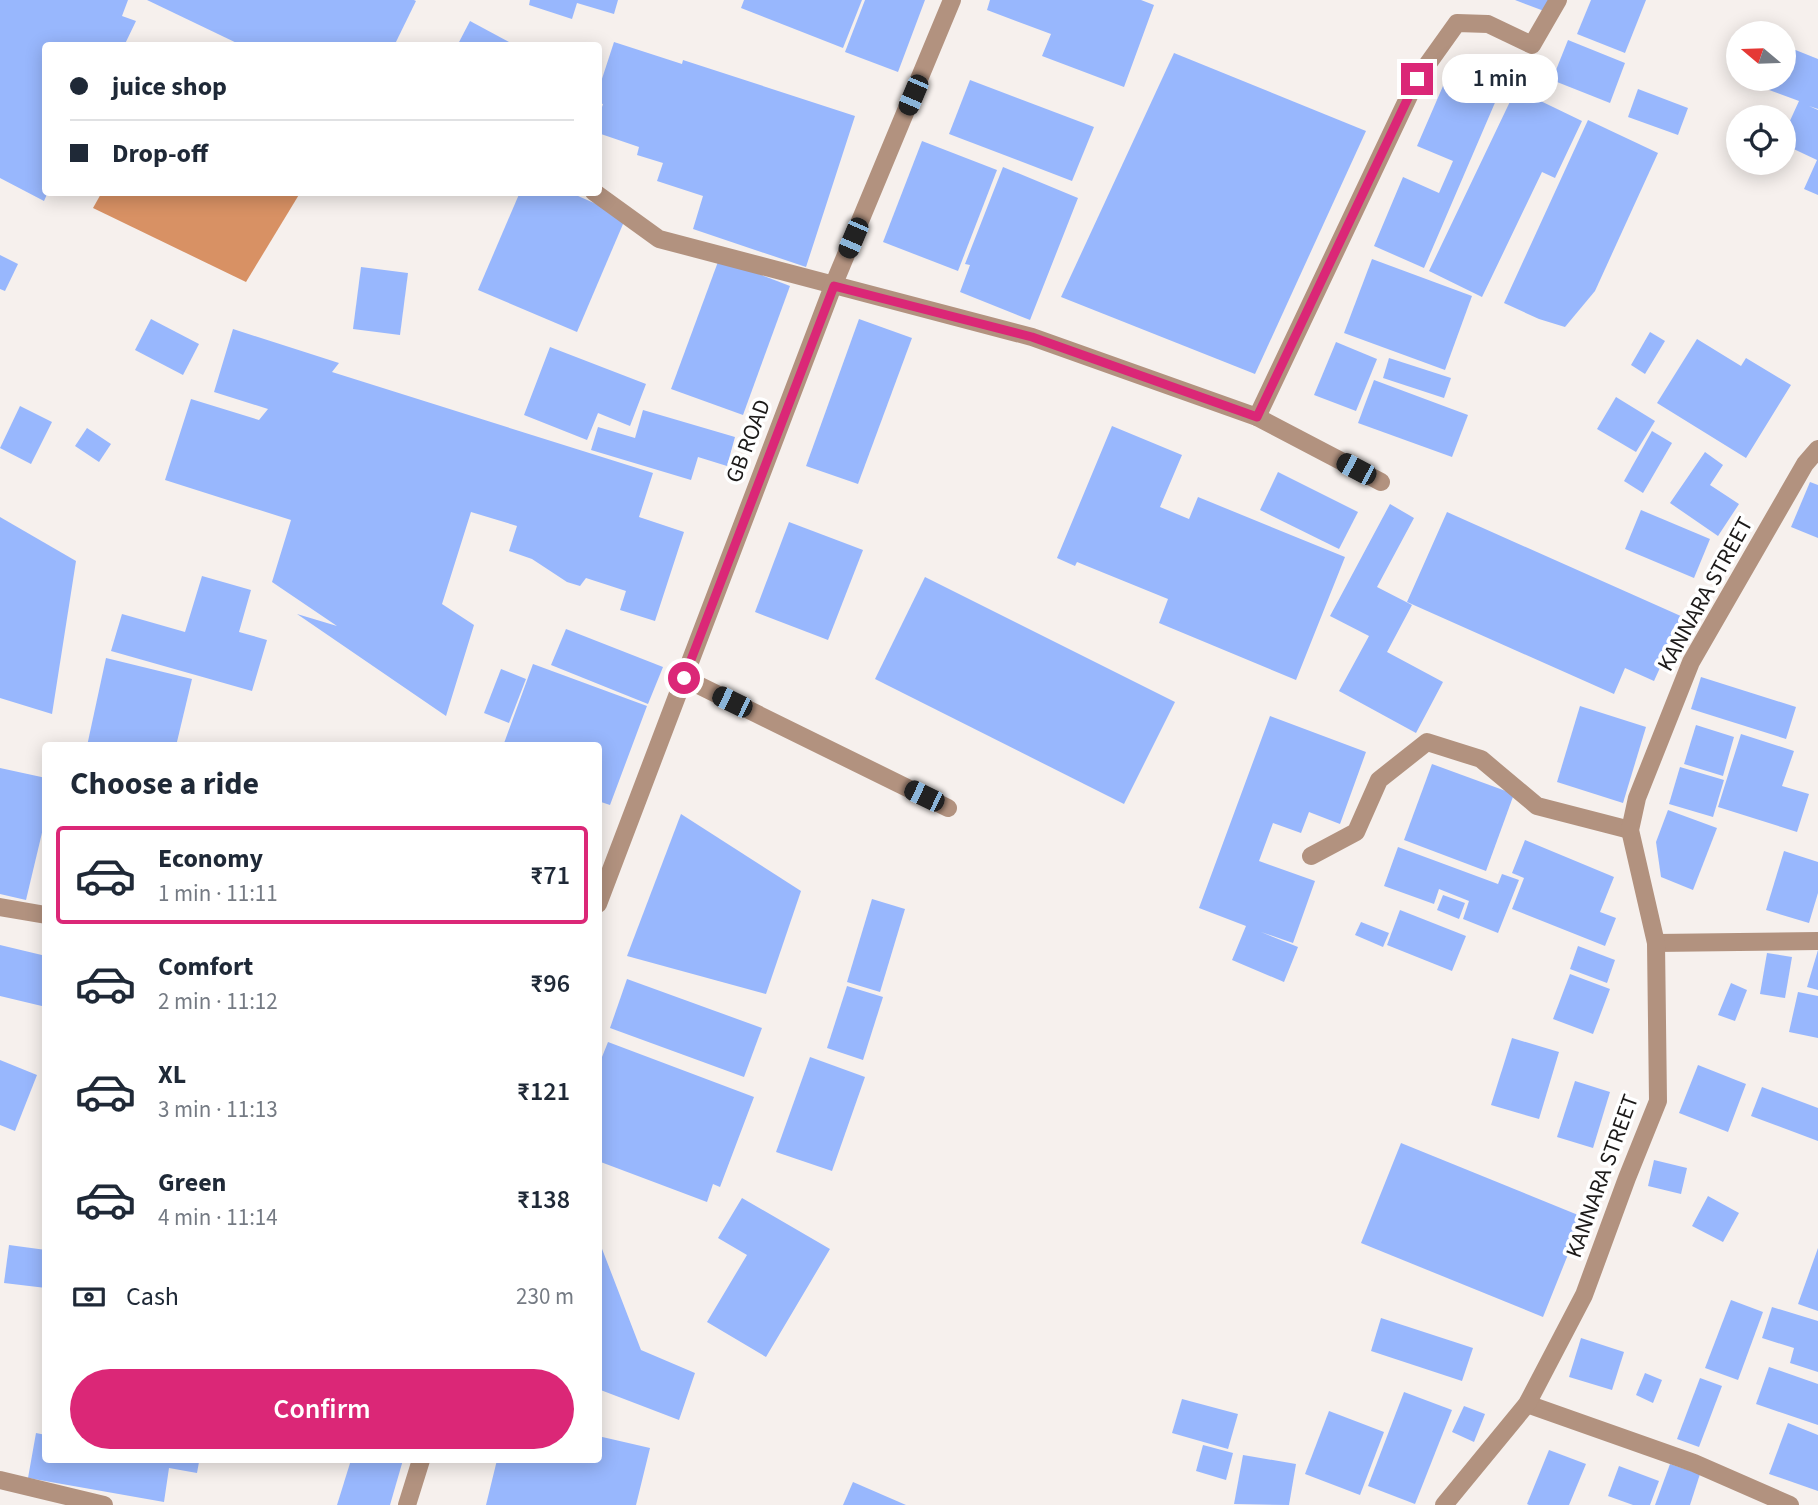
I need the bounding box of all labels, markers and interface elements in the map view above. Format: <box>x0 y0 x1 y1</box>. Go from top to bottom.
north arrow <box>1726 21 1796 91</box>
map controls <box>1726 21 1796 175</box>
callout: 1 min <box>1442 55 1557 104</box>
text: 1 min <box>1473 62 1527 95</box>
route end <box>1401 63 1433 95</box>
text: juice shop <box>112 68 227 105</box>
car <box>896 72 931 118</box>
button: locate <box>1726 105 1796 175</box>
text: Drop-off <box>112 135 208 172</box>
car <box>836 215 871 261</box>
street label: GB ROAD <box>717 394 779 488</box>
car <box>1333 450 1380 488</box>
street label: KANNARA STREET <box>1649 511 1761 677</box>
route start <box>668 662 700 694</box>
car <box>709 683 756 721</box>
text: Choose a ride <box>70 761 259 807</box>
car <box>901 777 948 815</box>
text: Economy <box>158 840 263 877</box>
icon: car <box>74 844 137 907</box>
text: ₹71 <box>530 857 570 894</box>
text: 1 min · 11:11 <box>158 877 278 910</box>
text: Comfort <box>158 948 253 985</box>
icon: car <box>74 952 137 1015</box>
text: ₹96 <box>530 965 570 1002</box>
text: 2 min · 11:12 <box>158 985 278 1018</box>
text: XL <box>158 1056 186 1093</box>
icon: car <box>74 1060 137 1123</box>
text: ₹121 <box>517 1073 570 1110</box>
street label: KANNARA STREET <box>1557 1090 1647 1262</box>
text: 3 min · 11:13 <box>158 1093 278 1126</box>
text: Green <box>158 1164 226 1201</box>
icon: car <box>74 1168 137 1231</box>
text: ₹138 <box>517 1181 570 1218</box>
text: 4 min · 11:14 <box>158 1201 278 1234</box>
icon: cash <box>70 1278 108 1316</box>
text: Cash <box>126 1278 179 1315</box>
text: 230 m <box>516 1280 574 1313</box>
button: Confirm <box>70 1369 574 1449</box>

